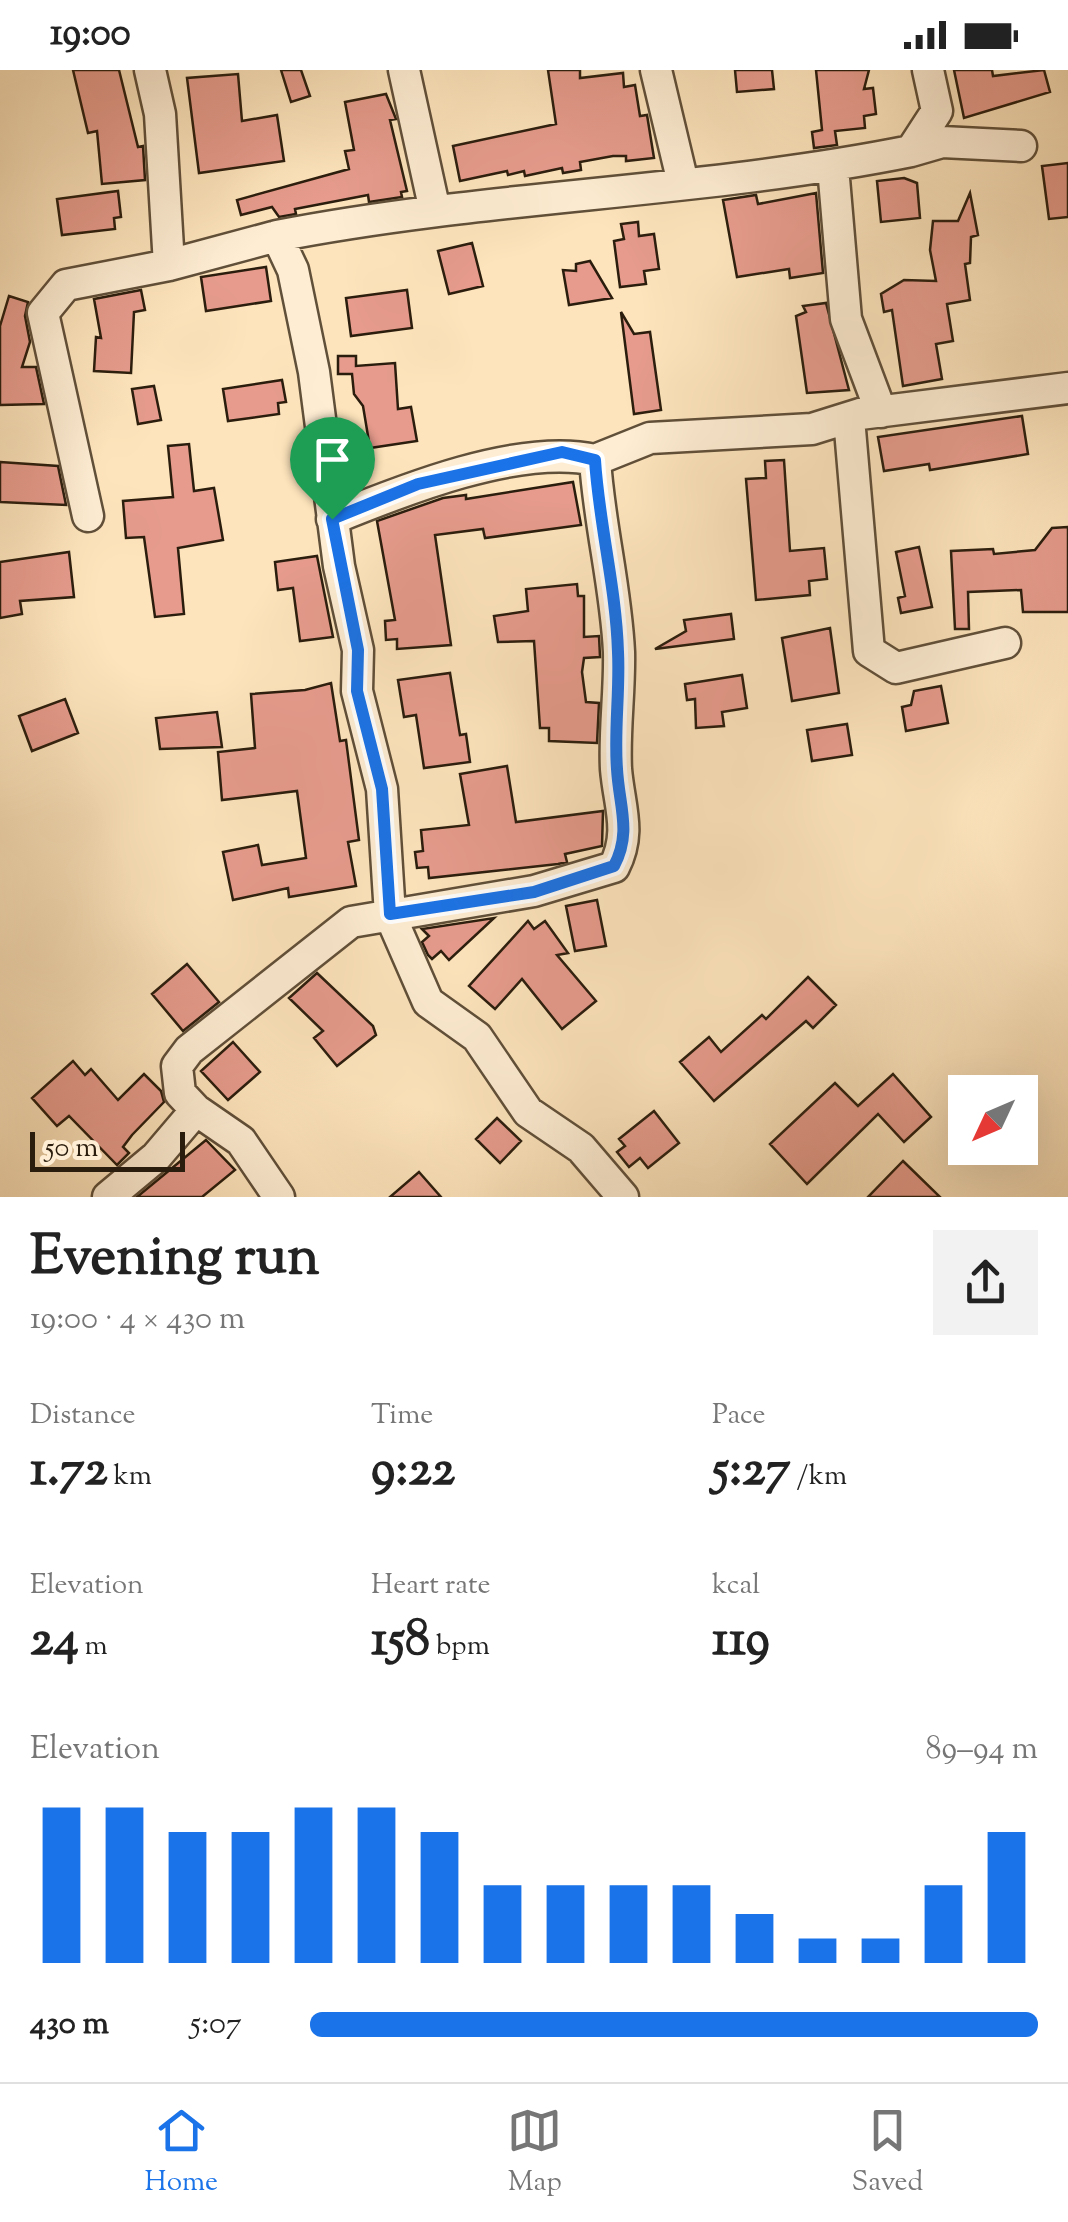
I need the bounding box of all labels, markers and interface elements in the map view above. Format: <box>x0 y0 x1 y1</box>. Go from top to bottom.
text: 19:00 <box>50 8 131 62</box>
pin <box>290 417 375 520</box>
icon: arrive <box>305 432 360 487</box>
north arrow <box>948 1075 1038 1165</box>
map controls <box>948 1075 1038 1165</box>
scale bar <box>30 1127 185 1172</box>
text: 50 m <box>45 1129 99 1169</box>
text: Evening run <box>30 1220 319 1299</box>
button: share <box>933 1230 1038 1335</box>
text: 19:00 · 4 × 430 m <box>30 1297 245 1343</box>
text: Distance <box>30 1396 136 1436</box>
text: Time <box>371 1396 433 1436</box>
text: Pace <box>712 1396 766 1436</box>
text: 1.72 <box>30 1436 108 1508</box>
text: 9:22 <box>371 1436 455 1508</box>
text: 5:27 <box>712 1436 791 1508</box>
text: km <box>108 1457 152 1497</box>
text: /km <box>791 1457 847 1497</box>
text: Elevation <box>30 1566 144 1606</box>
text: Heart rate <box>371 1566 491 1606</box>
text: kcal <box>712 1566 760 1606</box>
text: 24 <box>30 1606 79 1678</box>
text: 158 <box>371 1606 430 1678</box>
text: 119 <box>712 1606 770 1678</box>
text: m <box>79 1627 108 1667</box>
text: bpm <box>430 1627 490 1667</box>
text: Elevation <box>30 1727 160 1773</box>
text: 89–94 m <box>925 1727 1038 1773</box>
text: 430 m <box>30 2002 109 2048</box>
text: 5:07 <box>190 2002 242 2048</box>
tab: Home <box>145 2103 218 2203</box>
tab: Map <box>507 2103 562 2203</box>
tab: Saved <box>851 2103 923 2203</box>

